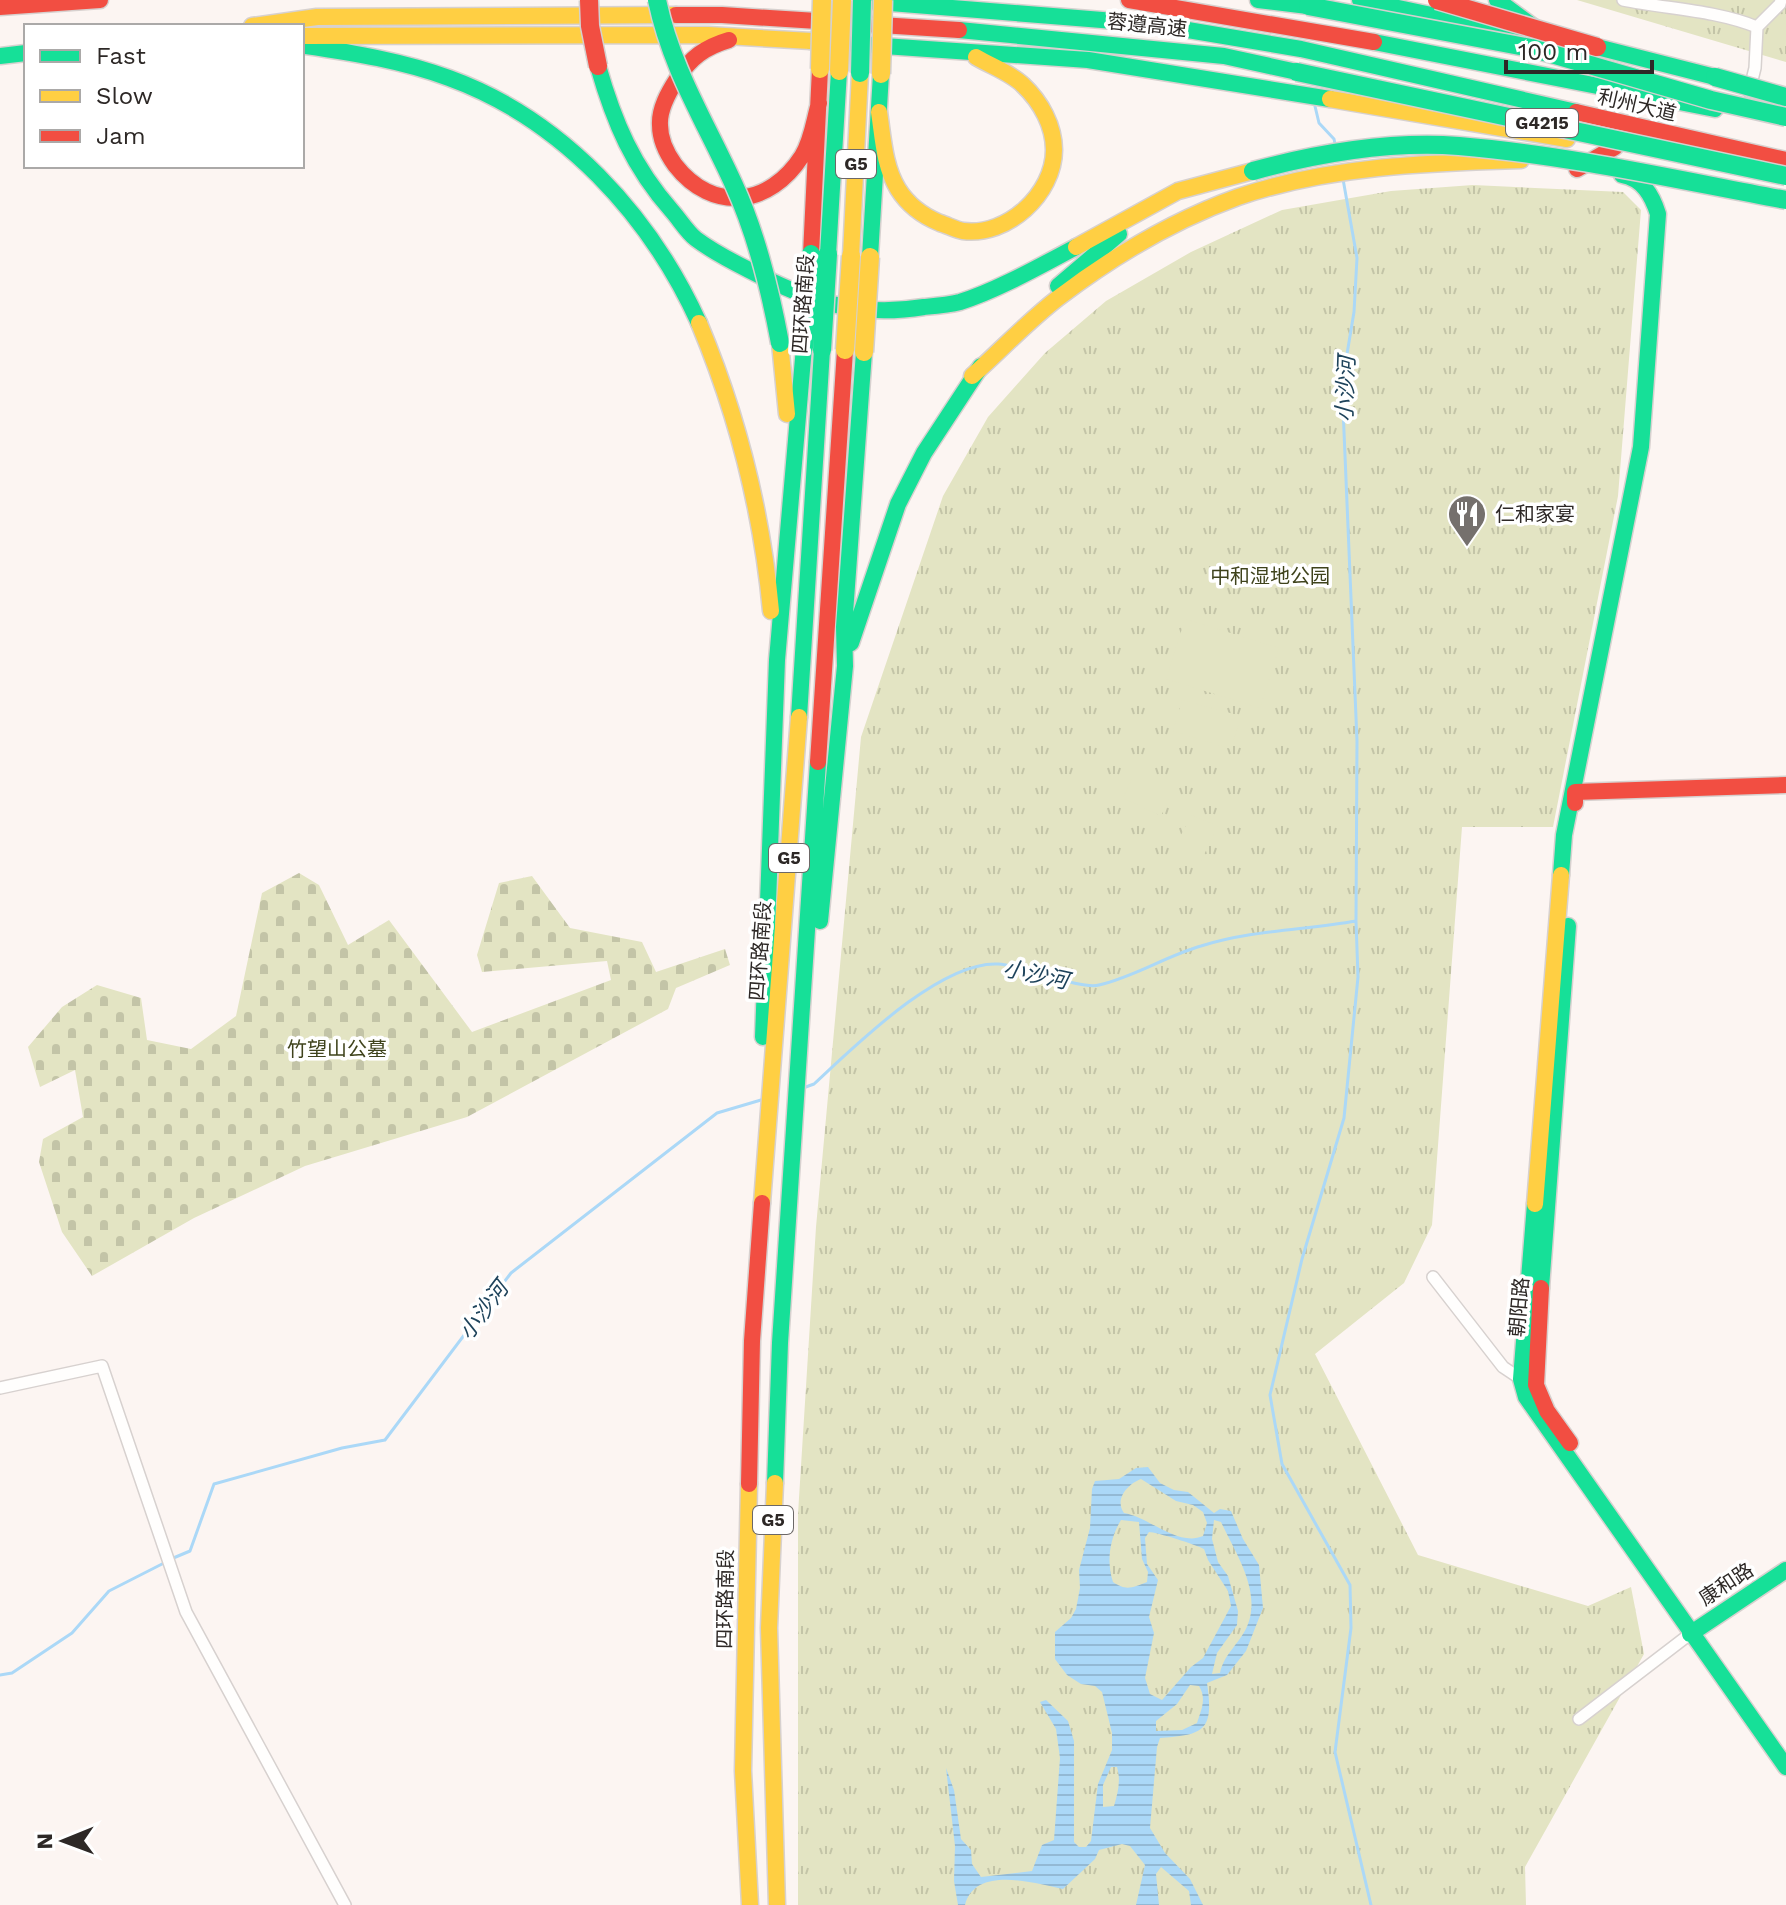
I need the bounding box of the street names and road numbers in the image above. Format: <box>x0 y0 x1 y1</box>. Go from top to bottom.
street label: 蓉遵高速 <box>1106 9 1188 41</box>
street label: 利州大道 <box>1595 84 1679 126</box>
road number: G4215 <box>1506 109 1578 137</box>
road number: G5 <box>836 150 876 178</box>
street label: 四环路南段 <box>788 253 818 355</box>
road number: G5 <box>769 844 809 872</box>
street label: 四环路南段 <box>745 900 775 1002</box>
street label: 朝阳路 <box>1504 1276 1534 1338</box>
road number: G5 <box>753 1506 793 1534</box>
street label: 四环路南段 <box>712 1549 738 1649</box>
street label: 康和路 <box>1694 1558 1758 1610</box>

